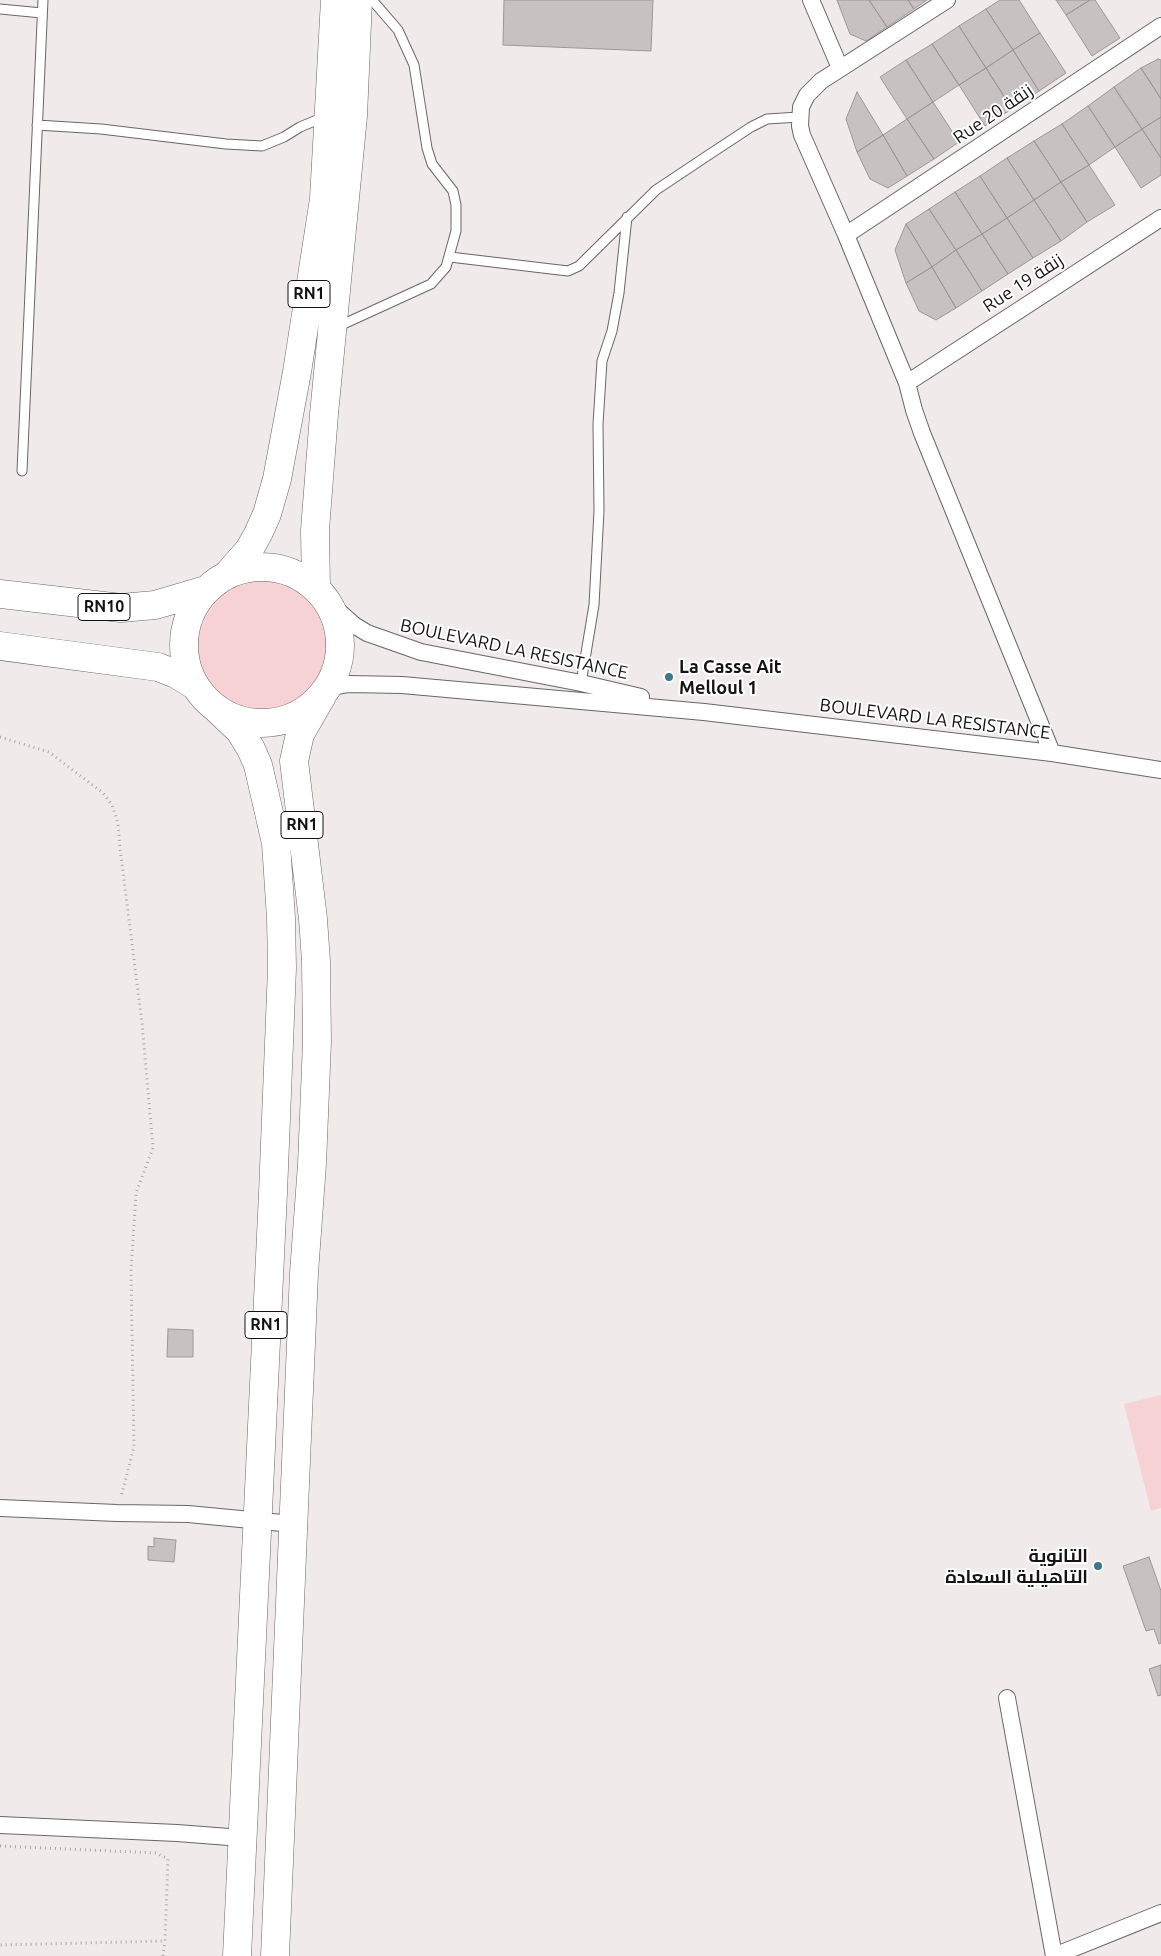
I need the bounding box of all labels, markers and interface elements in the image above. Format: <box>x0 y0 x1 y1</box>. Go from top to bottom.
street label: Rue 20 زنقة <box>949 79 1037 149</box>
street label: Rue 19 زنقة <box>979 249 1067 317</box>
road number: RN1 <box>288 280 330 308</box>
road number: RN10 <box>78 594 130 620</box>
street label: BOULEVARD LA RESISTANCE <box>398 614 630 684</box>
place label: La Casse Ait Melloul 1 <box>679 656 782 699</box>
marker: La Casse Ait Melloul 1 <box>663 671 675 683</box>
street label: BOULEVARD LA RESISTANCE <box>818 694 1052 744</box>
road number: RN1 <box>281 812 323 838</box>
road number: RN1 <box>245 1312 287 1338</box>
place label: التانوية التاهيلية السعادة <box>945 1545 1088 1588</box>
marker: التانوية التاهيلية السعادة <box>1092 1560 1104 1572</box>

